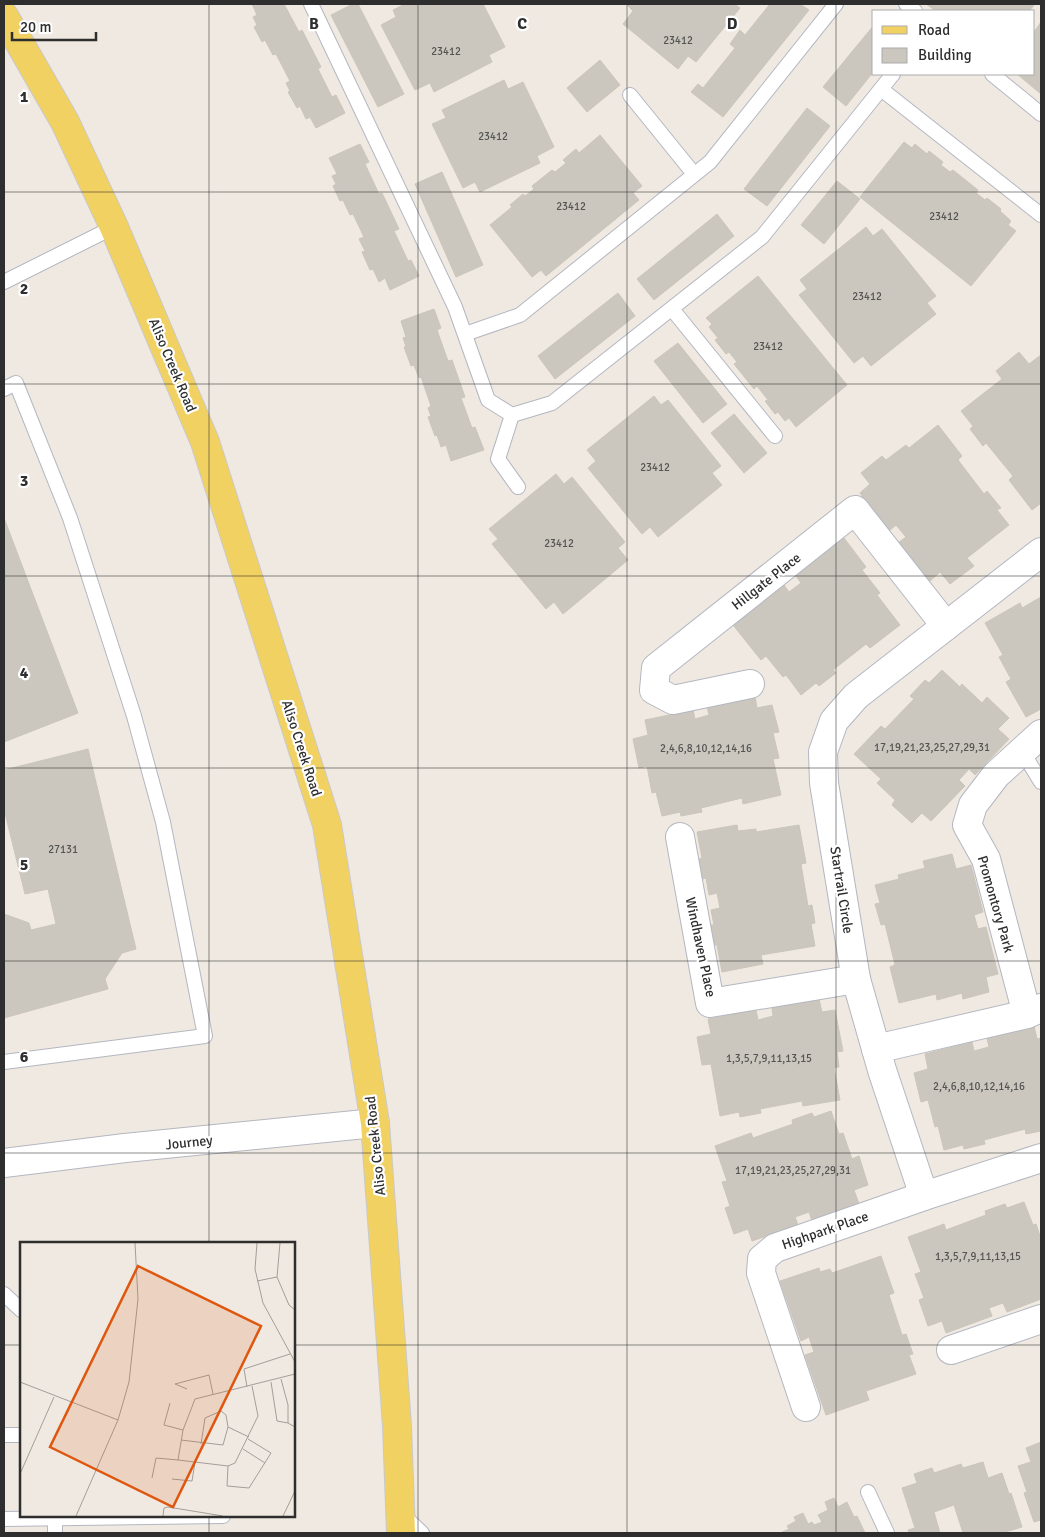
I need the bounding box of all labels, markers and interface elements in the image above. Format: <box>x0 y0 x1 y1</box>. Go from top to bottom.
scale bar <box>12 10 96 42</box>
legend <box>872 10 1035 75</box>
text: B <box>309 14 319 34</box>
text: C <box>517 14 527 34</box>
text: D <box>727 14 738 34</box>
text: 20 m <box>20 18 51 36</box>
text: Road <box>918 21 950 39</box>
house number: 23412 <box>663 34 693 47</box>
house number: 23412 <box>431 45 461 58</box>
text: Building <box>918 46 972 64</box>
text: 1 <box>20 87 29 107</box>
house number: 23412 <box>478 130 508 143</box>
house number: 23412 <box>556 200 586 213</box>
house number: 23412 <box>929 210 959 223</box>
text: 2 <box>20 279 28 299</box>
house number: 23412 <box>852 290 882 303</box>
street label: Aliso Creek Road <box>145 316 200 415</box>
house number: 23412 <box>753 340 783 353</box>
house number: 23412 <box>640 461 670 474</box>
text: 3 <box>20 471 28 491</box>
house number: 23412 <box>544 537 574 550</box>
street label: Hillgate Place <box>728 549 804 614</box>
text: 4 <box>20 663 29 683</box>
street label: Aliso Creek Road <box>278 698 325 798</box>
house number: 17,19,21,23,25,27,29,31 <box>874 741 990 754</box>
house number: 2,4,6,8,10,12,14,16 <box>660 742 752 755</box>
house number: 27131 <box>48 843 78 856</box>
street label: Startrail Circle <box>826 845 857 935</box>
street label: Promontory Park <box>974 854 1017 955</box>
text: 5 <box>20 855 28 875</box>
street label: Windhaven Place <box>682 896 719 999</box>
text: 6 <box>20 1047 29 1067</box>
house number: 1,3,5,7,9,11,13,15 <box>726 1052 812 1065</box>
house number: 2,4,6,8,10,12,14,16 <box>933 1080 1025 1093</box>
street label: Aliso Creek Road <box>362 1095 389 1197</box>
street label: Journey <box>165 1132 214 1153</box>
house number: 17,19,21,23,25,27,29,31 <box>735 1164 851 1177</box>
street label: Highpark Place <box>780 1208 871 1253</box>
inset map <box>20 1242 295 1517</box>
house number: 1,3,5,7,9,11,13,15 <box>935 1250 1021 1263</box>

